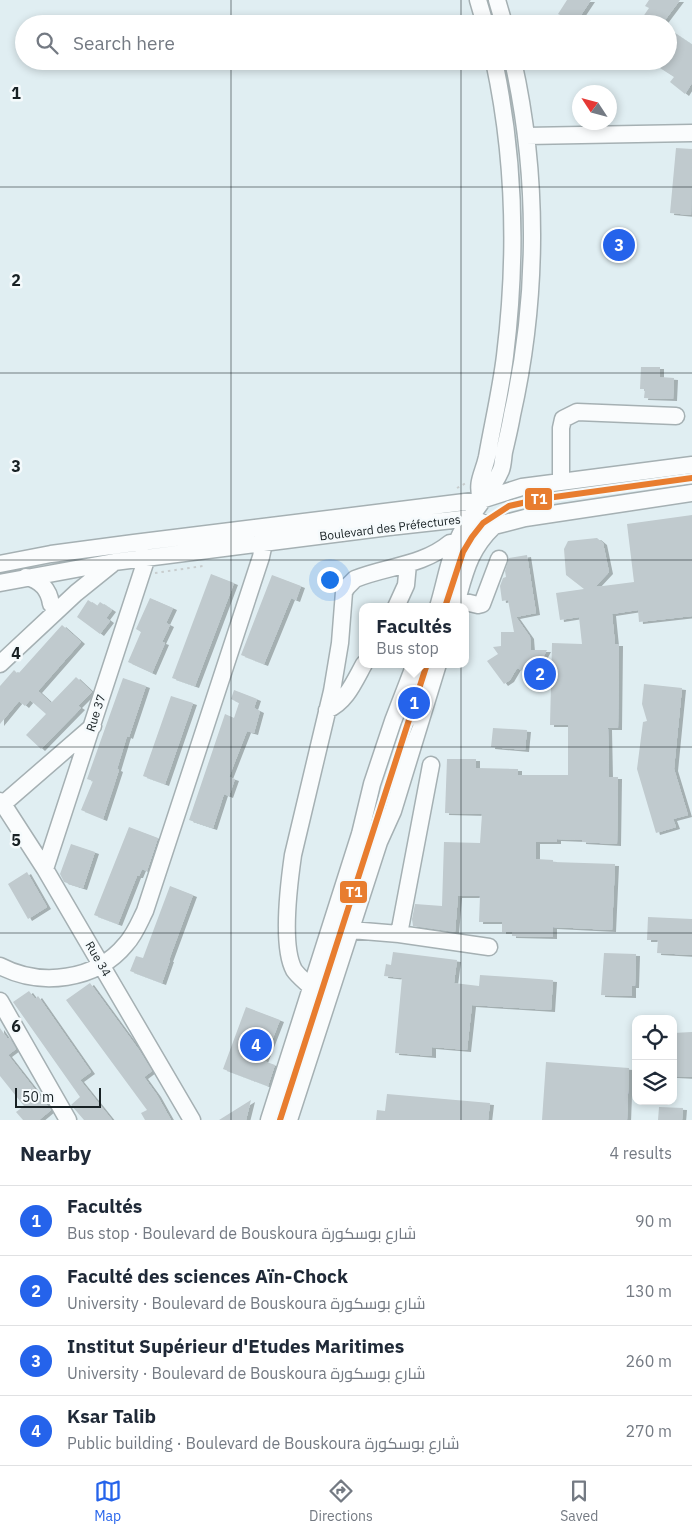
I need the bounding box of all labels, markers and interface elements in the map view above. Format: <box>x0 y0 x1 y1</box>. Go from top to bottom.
search box <box>15 15 677 70</box>
icon: search <box>33 29 61 57</box>
text: Search here <box>73 31 175 55</box>
text: 1 <box>11 83 21 103</box>
north arrow <box>572 85 617 130</box>
pin: 3 <box>603 226 635 264</box>
text: 2 <box>11 270 21 290</box>
text: 3 <box>11 456 21 476</box>
line badge: T1 <box>524 487 553 511</box>
text: T1 <box>531 490 548 508</box>
street label: Boulevard des Préfectures <box>319 511 461 544</box>
your location <box>317 567 343 593</box>
popup <box>359 603 469 668</box>
text: Facultés <box>376 614 452 638</box>
text: Bus stop <box>376 638 439 658</box>
text: 4 <box>11 643 21 663</box>
pin: 2 <box>524 655 556 693</box>
pin: 1 <box>398 684 430 722</box>
street label: Rue 37 <box>82 692 109 733</box>
text: 5 <box>11 830 21 850</box>
line badge: T1 <box>339 880 368 904</box>
text: T1 <box>346 883 363 901</box>
street label: Rue 34 <box>82 938 115 979</box>
map controls <box>632 1015 677 1105</box>
button: locate <box>632 1015 677 1060</box>
text: 6 <box>11 1016 21 1036</box>
pin: 4 <box>240 1026 272 1064</box>
button: layers <box>632 1060 677 1105</box>
scale bar <box>15 1085 101 1108</box>
text: 50 m <box>22 1088 54 1106</box>
text: Nearby <box>20 1139 91 1167</box>
text: 4 results <box>609 1143 672 1163</box>
text: Facultés <box>67 1194 142 1218</box>
text: 1 <box>31 1211 41 1231</box>
text: 90 m <box>635 1211 672 1231</box>
text: Bus stop · Boulevard de Bouskoura شارع بوسكورة <box>67 1223 416 1243</box>
text: Faculté des sciences Aïn-Chock <box>67 1264 348 1288</box>
text: 2 <box>31 1281 41 1301</box>
text: 130 m <box>625 1281 672 1301</box>
text: University · Boulevard de Bouskoura شارع بوسكورة <box>67 1293 425 1313</box>
text: Institut Supérieur d'Etudes Maritimes <box>67 1334 404 1358</box>
text: 3 <box>31 1351 41 1371</box>
text: 260 m <box>625 1351 672 1371</box>
text: University · Boulevard de Bouskoura شارع بوسكورة <box>67 1363 425 1383</box>
text: Ksar Talib <box>67 1404 156 1428</box>
text: 4 <box>31 1421 41 1441</box>
text: 270 m <box>625 1421 672 1441</box>
text: Public building · Boulevard de Bouskoura شارع بوسكورة <box>67 1433 459 1453</box>
tab: Map <box>94 1477 122 1525</box>
tab: Directions <box>309 1477 373 1525</box>
tab: Saved <box>560 1477 598 1525</box>

